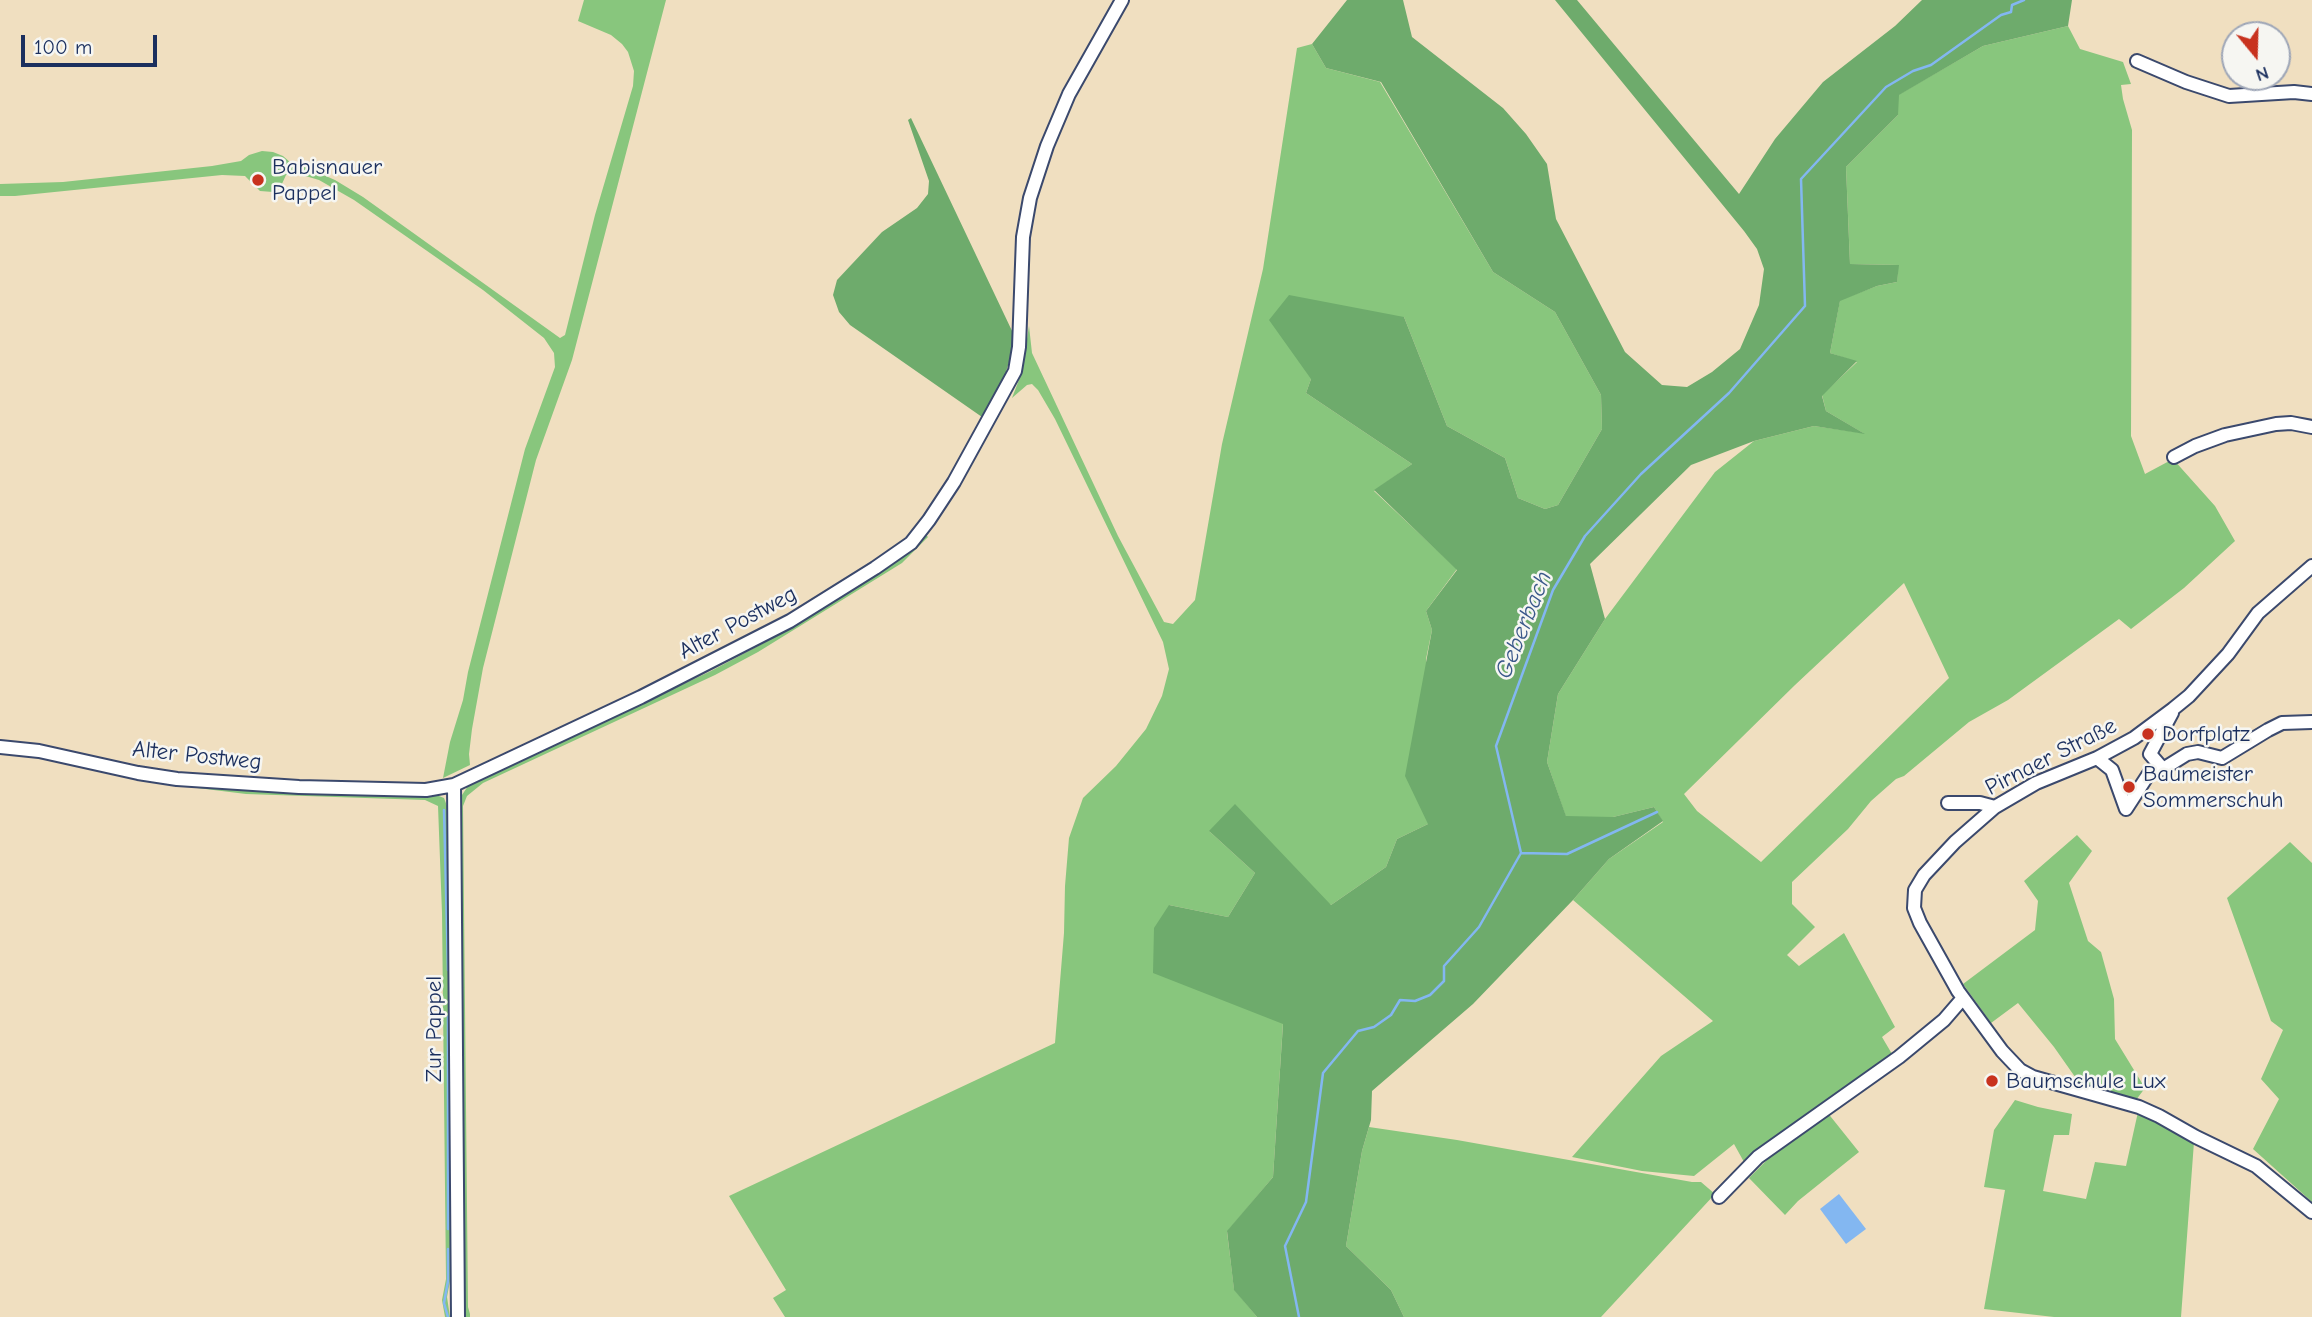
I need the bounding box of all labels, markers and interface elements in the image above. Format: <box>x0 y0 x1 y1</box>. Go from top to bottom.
scale bar <box>24 21 161 65</box>
north arrow <box>2221 21 2291 91</box>
text: 100 m <box>34 35 92 59</box>
text: N <box>2253 62 2272 86</box>
place label: Babisnauer Pappel <box>272 153 382 207</box>
marker: Babisnauer Pappel <box>250 172 266 188</box>
water label: Geberbach <box>1489 567 1559 683</box>
street label: Alter Postweg <box>674 580 802 666</box>
street label: Pirnaer Straße <box>1981 712 2121 802</box>
place label: Dorfplatz <box>2162 720 2250 748</box>
marker: Dorfplatz <box>2140 726 2156 742</box>
street label: Alter Postweg <box>131 735 263 777</box>
place label: Baumeister Sommerschuh <box>2143 760 2284 814</box>
marker: Baumeister Sommerschuh <box>2121 779 2137 795</box>
street label: Zur Pappel <box>420 976 448 1082</box>
place label: Baumschule Lux <box>2006 1067 2166 1095</box>
marker: Baumschule Lux <box>1984 1073 2000 1089</box>

